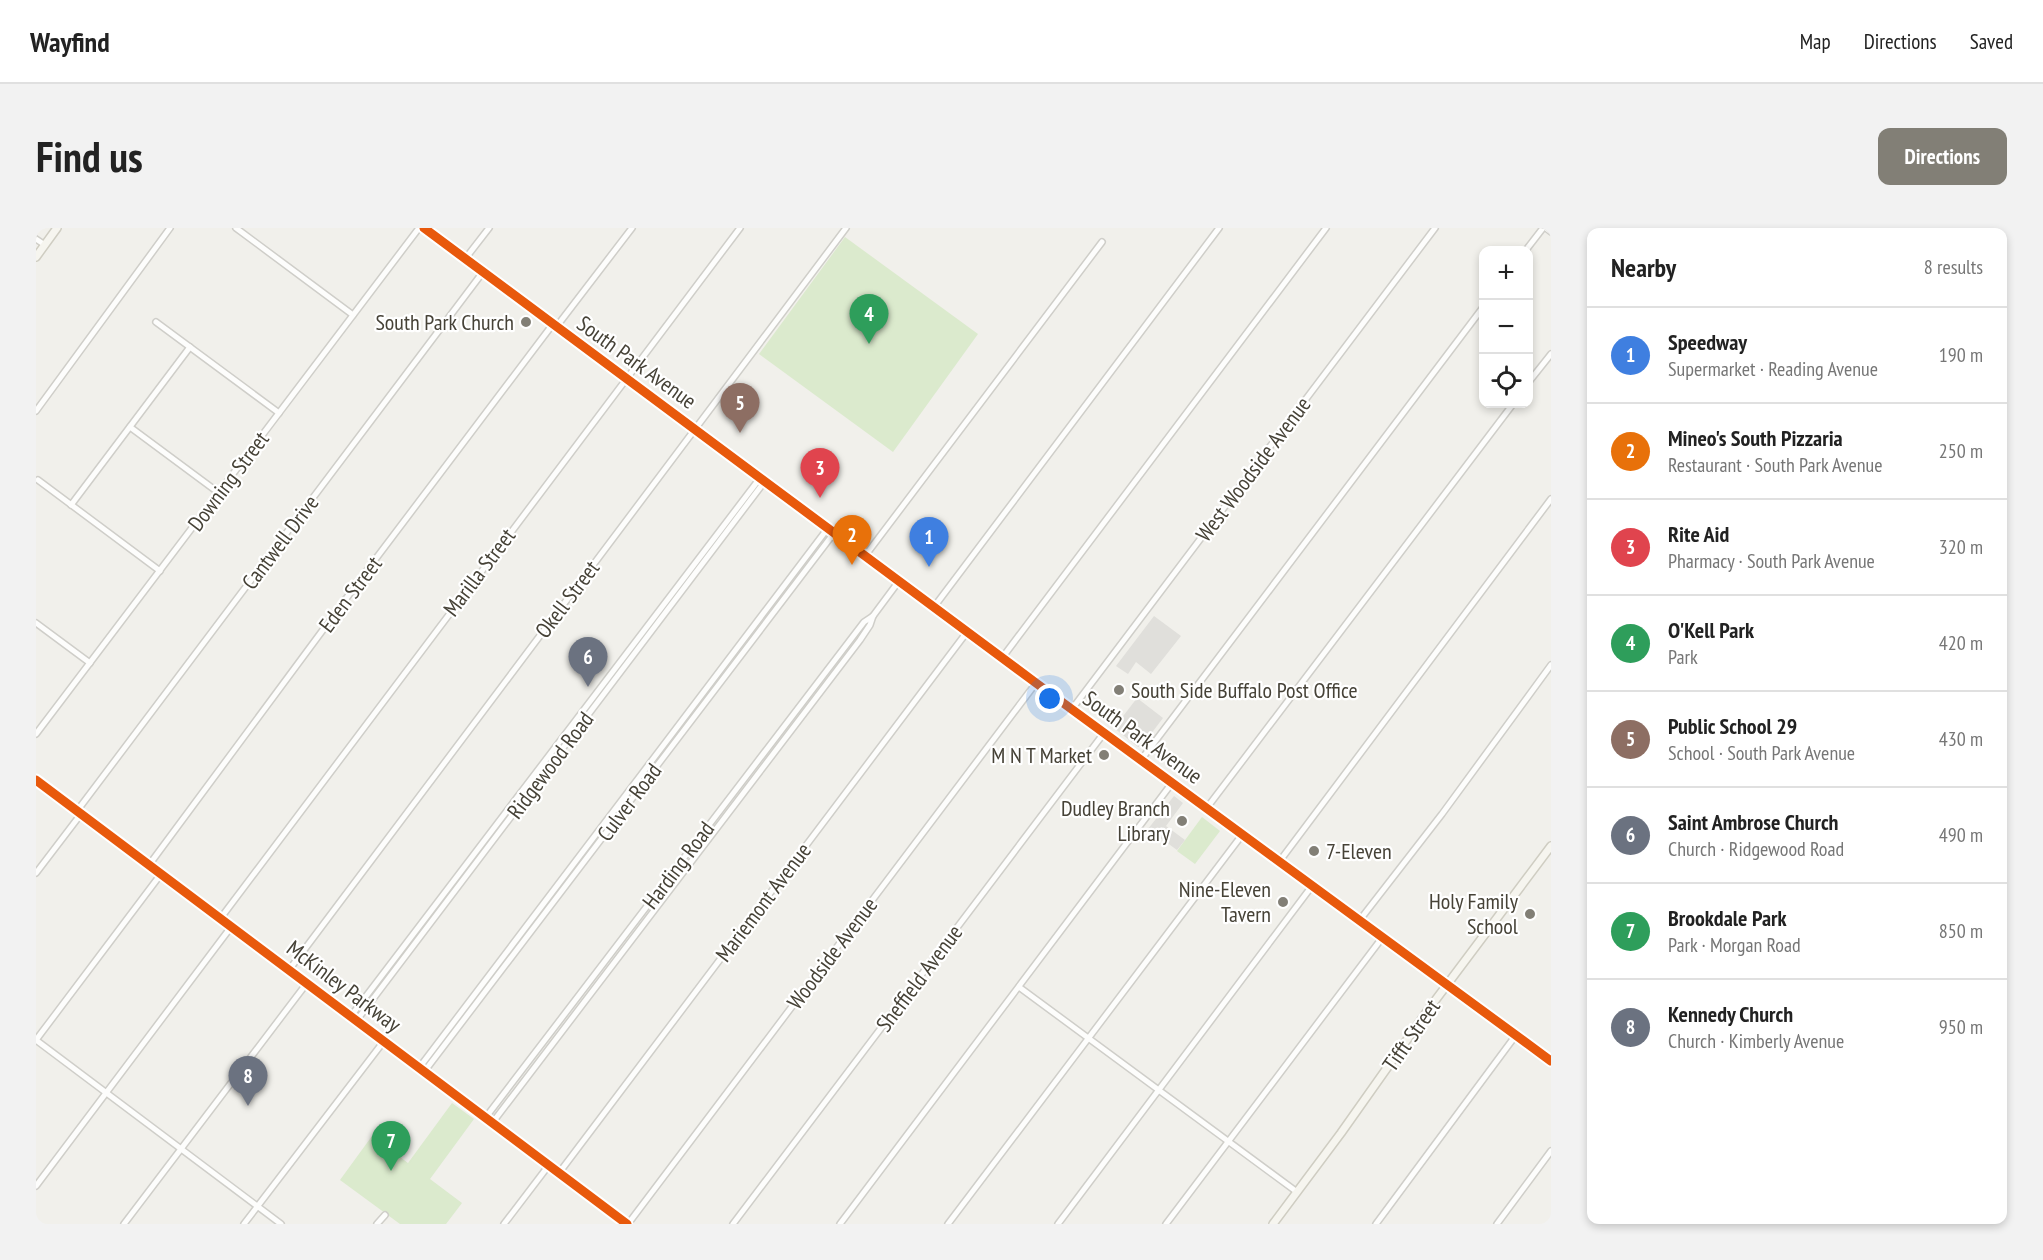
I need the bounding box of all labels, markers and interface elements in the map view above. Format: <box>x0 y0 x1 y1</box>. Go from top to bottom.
text: Wayfind <box>30 23 110 60</box>
text: Map <box>1800 28 1831 55</box>
text: Directions <box>1864 28 1937 55</box>
text: Saved <box>1970 28 2013 55</box>
button: Directions <box>1878 128 2007 185</box>
text: Find us <box>36 129 143 184</box>
map controls <box>1479 246 1533 408</box>
button: + <box>1479 246 1533 300</box>
text: Nearby <box>1611 251 1676 284</box>
text: 8 results <box>1924 254 1983 280</box>
pin: 4 <box>850 294 888 344</box>
button: − <box>1479 300 1533 354</box>
place label: South Park Church <box>375 308 514 336</box>
street label: South Park Avenue <box>572 309 702 415</box>
marker: South Park Church <box>519 315 533 329</box>
text: Speedway <box>1668 328 1747 356</box>
text: 1 <box>1626 342 1635 368</box>
text: 190 m <box>1939 342 1983 368</box>
button: locate <box>1479 354 1533 408</box>
text: Supermarket · Reading Avenue <box>1668 356 1878 382</box>
pin: 5 <box>720 384 760 433</box>
street label: West Woodside Avenue <box>1189 391 1317 547</box>
text: Mineo's South Pizzaria <box>1668 424 1843 452</box>
street label: Downing Street <box>181 426 275 536</box>
text: 2 <box>1626 438 1635 464</box>
text: 250 m <box>1939 438 1983 464</box>
pin: 3 <box>800 448 840 498</box>
text: Restaurant · South Park Avenue <box>1668 452 1882 478</box>
street label: Cantwell Drive <box>235 489 325 595</box>
pin: 2 <box>832 516 872 565</box>
pin: 1 <box>910 518 948 567</box>
text: Rite Aid <box>1668 520 1729 548</box>
street label: Marilla Street <box>437 522 521 622</box>
text: 3 <box>1626 534 1635 560</box>
text: 320 m <box>1939 534 1983 560</box>
text: Pharmacy · South Park Avenue <box>1668 548 1875 574</box>
street label: Eden Street <box>312 550 388 638</box>
street label: Okell Street <box>529 555 605 643</box>
text: O'Kell Park <box>1668 616 1754 644</box>
text: 4 <box>1626 630 1635 656</box>
text: 420 m <box>1939 630 1983 656</box>
pin: 6 <box>568 638 608 687</box>
text: Park <box>1668 644 1698 670</box>
place label: South Side Buffalo Post Office <box>1131 676 1357 704</box>
marker: South Side Buffalo Post Office <box>1112 683 1126 697</box>
your location <box>1035 684 1064 713</box>
street label: South Park Avenue <box>1078 684 1208 790</box>
street label: Ridgewood Road <box>501 706 599 824</box>
text: Public School 29 <box>1668 712 1797 740</box>
text: 5 <box>1626 726 1635 752</box>
text: 430 m <box>1939 726 1983 752</box>
text: School · South Park Avenue <box>1668 740 1855 766</box>
place label: M N T Market <box>991 741 1092 769</box>
marker: M N T Market <box>1097 748 1111 762</box>
street label: Culver Road <box>591 758 667 846</box>
place label: Dudley Branch Library <box>1061 794 1171 847</box>
text: Saint Ambrose Church <box>1668 808 1838 836</box>
marker: Dudley Branch Library <box>1175 814 1189 828</box>
street label: Harding Road <box>636 816 720 914</box>
text: 6 <box>1626 822 1635 848</box>
text: 490 m <box>1939 822 1983 848</box>
text: Church · Ridgewood Road <box>1668 836 1844 862</box>
street label: Mariemont Avenue <box>709 837 817 967</box>
place label: 7-Eleven <box>1326 837 1392 865</box>
marker: 7-Eleven <box>1307 844 1321 858</box>
place label: Nine-Eleven Tavern <box>1179 875 1271 928</box>
place label: Holy Family School <box>1429 887 1519 940</box>
street label: Woodside Avenue <box>781 891 883 1015</box>
marker: Nine-Eleven Tavern <box>1276 895 1290 909</box>
text: Brookdale Park <box>1668 904 1787 932</box>
marker: Holy Family School <box>1523 907 1537 921</box>
text: 7 <box>1626 918 1635 944</box>
text: 850 m <box>1939 918 1983 944</box>
street label: Sheffield Avenue <box>870 919 968 1037</box>
text: Park · Morgan Road <box>1668 932 1801 958</box>
street label: McKinley Parkway <box>281 934 407 1039</box>
street label: Tifft Street <box>1376 993 1446 1077</box>
text: Kennedy Church <box>1668 1000 1793 1028</box>
text: 8 <box>1626 1014 1635 1040</box>
text: 950 m <box>1939 1014 1983 1040</box>
text: Church · Kimberly Avenue <box>1668 1028 1844 1054</box>
pin: 8 <box>228 1056 268 1106</box>
pin: 7 <box>372 1122 410 1171</box>

